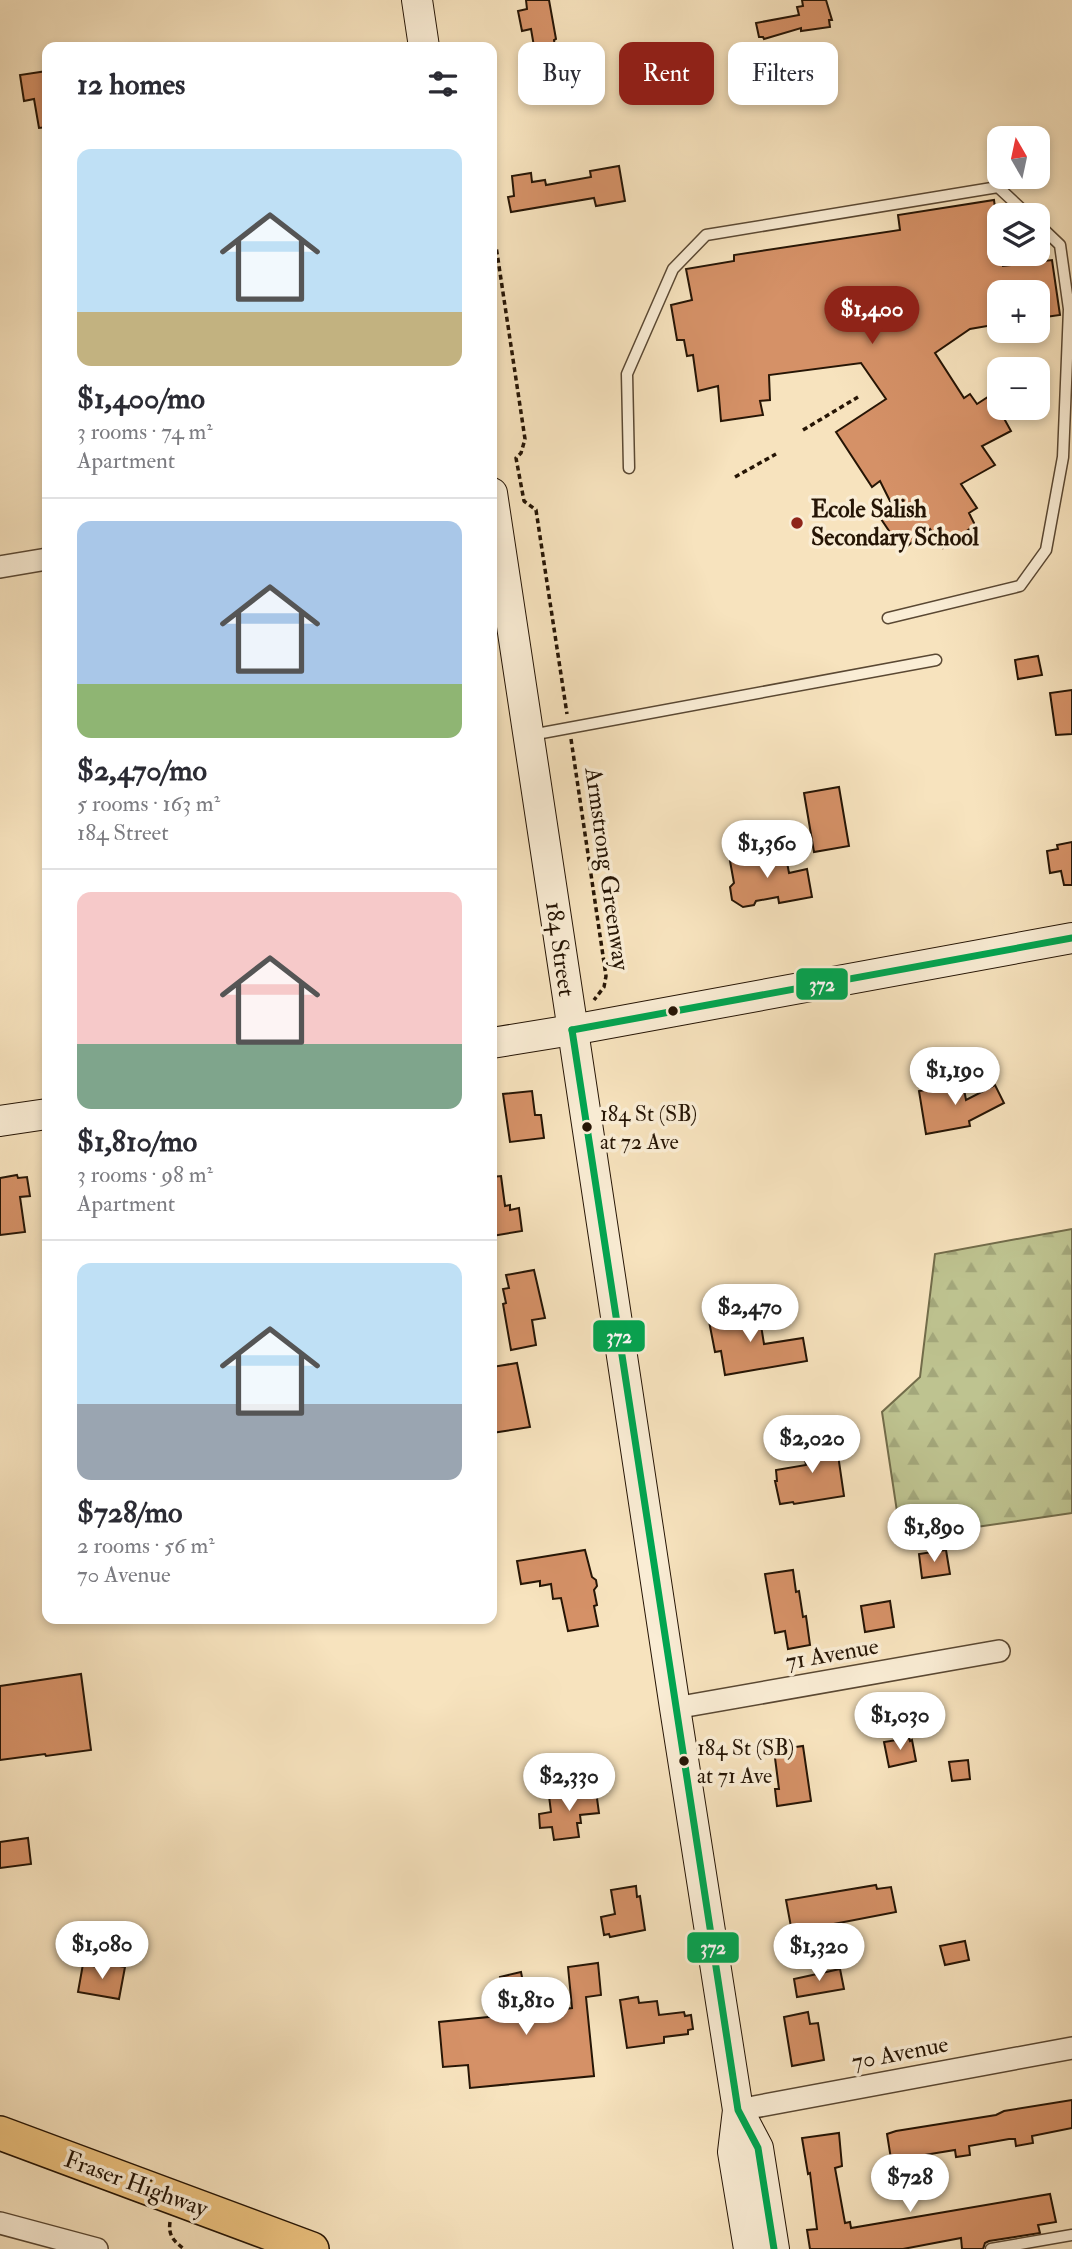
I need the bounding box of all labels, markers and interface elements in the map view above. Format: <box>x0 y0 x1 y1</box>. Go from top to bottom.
chip: Buy <box>518 42 605 105</box>
chip: Rent <box>619 42 714 105</box>
chip: Filters <box>728 42 838 105</box>
icon: filters <box>424 65 462 103</box>
text: 12 homes <box>77 66 185 103</box>
north arrow <box>987 126 1050 189</box>
map controls <box>987 126 1050 420</box>
icon: home <box>207 194 333 320</box>
button: layers <box>987 203 1050 266</box>
button: + <box>987 280 1050 343</box>
pin: $1,400 <box>815 286 929 346</box>
text: $1,400 <box>840 294 904 323</box>
button: − <box>987 357 1050 420</box>
text: $1,400/mo <box>77 380 205 417</box>
text: 3 rooms · 74 m² <box>77 417 213 446</box>
text: Apartment <box>77 446 175 475</box>
place label: Ecole Salish Secondary School <box>811 494 980 553</box>
marker: Ecole Salish Secondary School <box>789 515 805 531</box>
icon: home <box>207 566 333 692</box>
text: $2,470/mo <box>77 752 207 789</box>
street label: Armstrong Greenway <box>577 765 637 973</box>
text: 5 rooms · 163 m² <box>77 789 220 818</box>
text: 184 Street <box>77 818 169 847</box>
pin: $1,360 <box>710 820 824 880</box>
text: $1,360 <box>738 828 796 857</box>
street label: 184 Street <box>538 899 582 999</box>
icon: home <box>207 937 333 1063</box>
line badge: 372 <box>795 967 849 1001</box>
text: 372 <box>809 973 835 997</box>
unlabelled marker <box>666 1004 680 1018</box>
pin: $1,190 <box>898 1048 1012 1107</box>
text: $1,190 <box>926 1055 984 1084</box>
place label: 184 St (SB) at 72 Ave <box>600 1100 697 1156</box>
marker: 184 St (SB) at 72 Ave <box>580 1120 594 1134</box>
text: $1,810/mo <box>77 1123 197 1160</box>
text: 3 rooms · 98 m² <box>77 1160 213 1189</box>
text: Apartment <box>77 1189 175 1218</box>
pin: $2,470 <box>693 1284 807 1344</box>
text: $2,470 <box>718 1292 782 1321</box>
icon: home <box>207 1308 333 1434</box>
line badge: 372 <box>592 1319 646 1353</box>
text: 372 <box>606 1325 632 1349</box>
pin: $2,020 <box>755 1416 869 1475</box>
text: $2,020 <box>779 1423 845 1452</box>
text: $728/mo <box>77 1494 182 1531</box>
pin: $1,890 <box>877 1504 991 1564</box>
text: $1,890 <box>903 1512 965 1541</box>
text: 2 rooms · 56 m² <box>77 1531 215 1560</box>
text: 70 Avenue <box>77 1560 171 1589</box>
street label: 71 Avenue <box>783 1631 881 1677</box>
pin: $1,030 <box>843 1692 957 1752</box>
text: $1,030 <box>870 1700 930 1729</box>
place label: 184 St (SB) at 71 Ave <box>697 1734 794 1790</box>
pin: $2,330 <box>512 1754 626 1813</box>
marker: 184 St (SB) at 71 Ave <box>677 1754 691 1768</box>
text: $2,330 <box>539 1761 599 1790</box>
pin: $1,080 <box>45 1922 159 1981</box>
pin: $1,320 <box>762 1924 876 1983</box>
text: $1,080 <box>71 1929 133 1958</box>
line badge: 372 <box>686 1931 740 1964</box>
text: $1,320 <box>790 1931 848 1960</box>
text: 372 <box>700 1936 726 1960</box>
pin: $1,810 <box>469 1978 583 2037</box>
text: $1,810 <box>497 1985 555 2014</box>
street label: 70 Avenue <box>849 2028 951 2078</box>
street label: Fraser Highway <box>60 2144 212 2224</box>
pin: $728 <box>869 2154 951 2214</box>
text: $728 <box>887 2162 933 2191</box>

